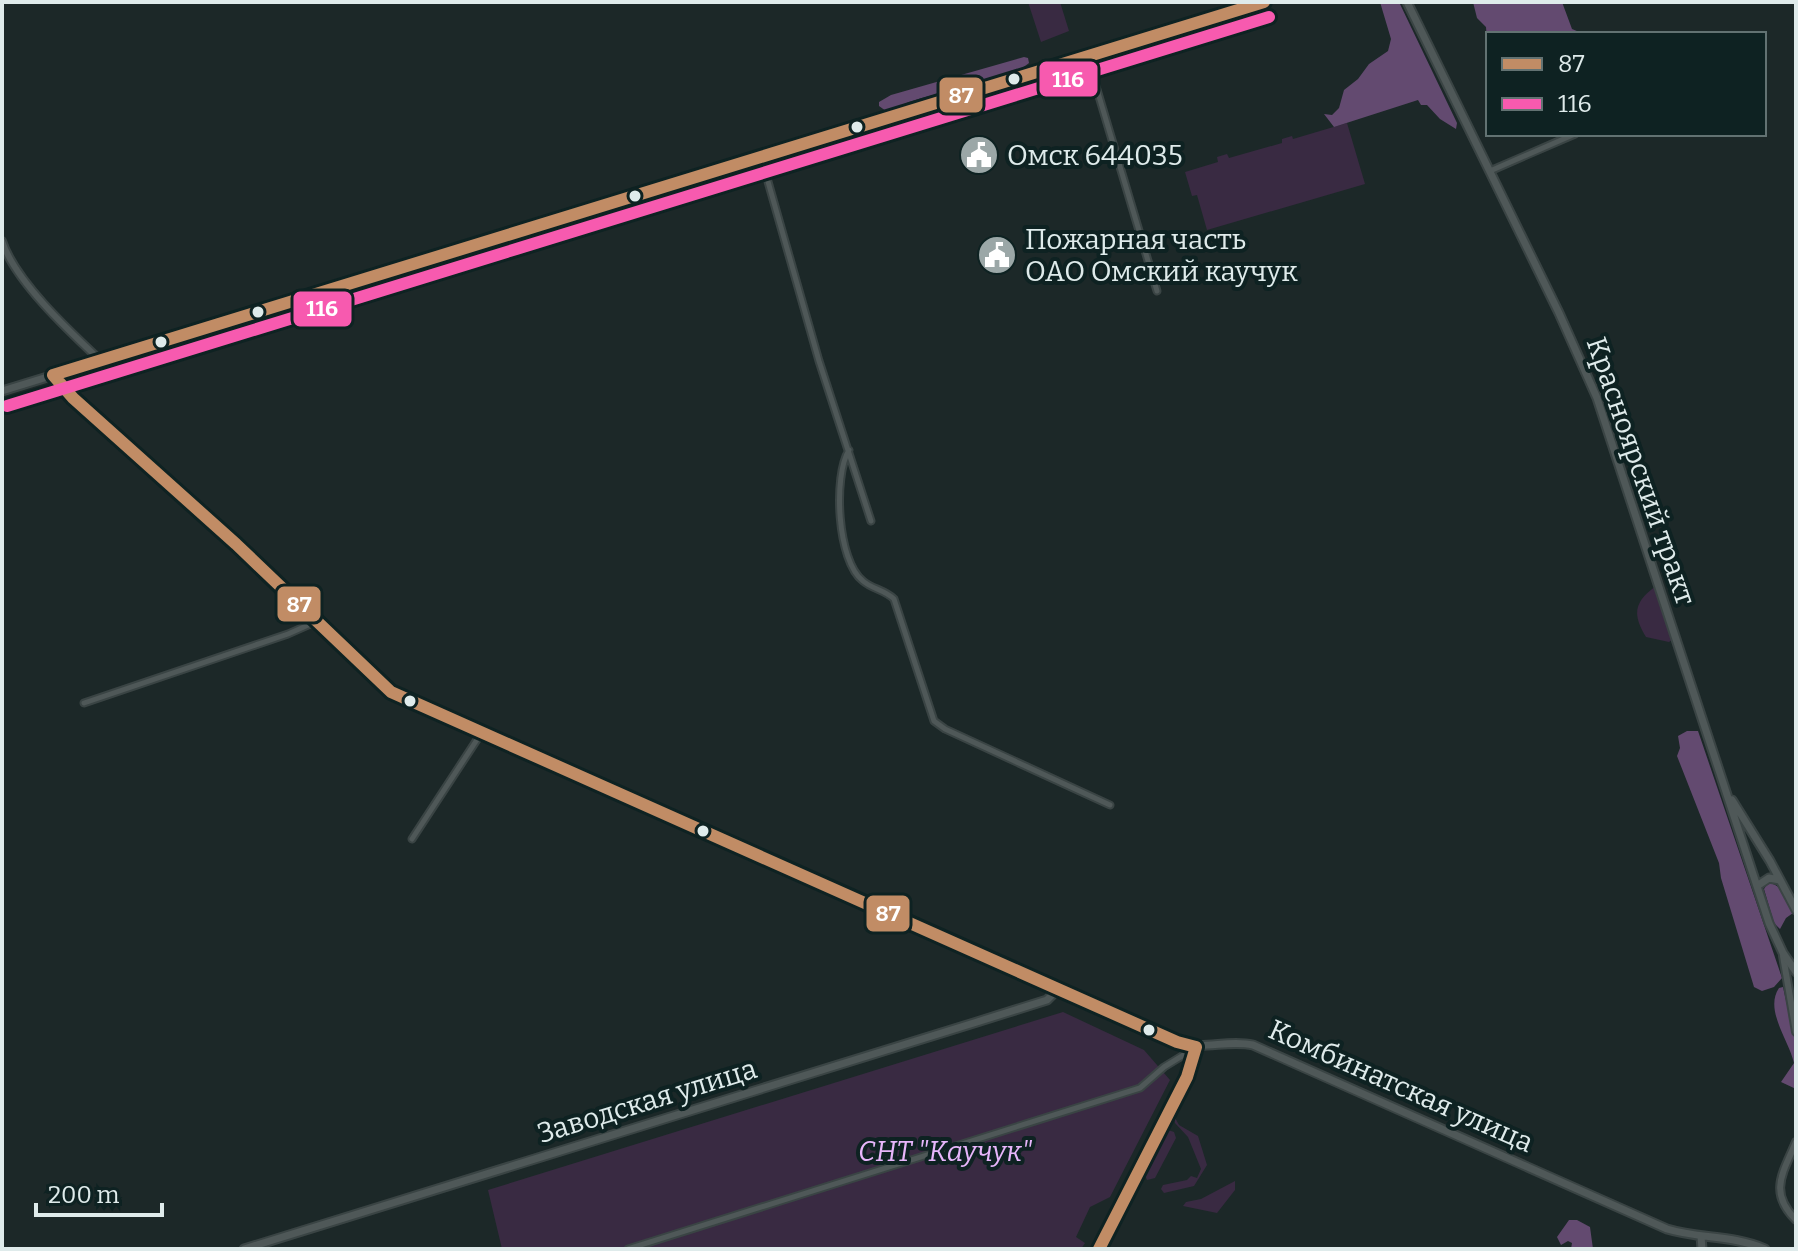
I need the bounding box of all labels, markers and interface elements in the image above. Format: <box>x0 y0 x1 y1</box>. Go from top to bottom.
legend <box>1486 32 1766 136</box>
text: 87 <box>1558 50 1584 78</box>
line badge: 116 <box>1038 60 1099 98</box>
text: 116 <box>1052 66 1084 93</box>
unlabelled marker <box>1006 71 1022 87</box>
line badge: 87 <box>938 76 984 114</box>
text: 87 <box>948 82 974 109</box>
text: 116 <box>1558 90 1592 118</box>
unlabelled marker <box>849 119 865 135</box>
public building icon: Омск 644035 <box>958 134 1000 176</box>
place label: Омск 644035 <box>1007 139 1183 172</box>
unlabelled marker <box>627 188 643 204</box>
place label: Пожарная часть ОАО Омский каучук <box>1025 223 1298 288</box>
public building icon: Пожарная часть ОАО Омский каучук <box>976 234 1018 276</box>
line badge: 116 <box>292 290 353 328</box>
text: 116 <box>306 295 338 322</box>
unlabelled marker <box>250 304 266 320</box>
street label: Красноярский тракт <box>1580 333 1702 609</box>
unlabelled marker <box>153 334 169 350</box>
line badge: 87 <box>276 585 322 623</box>
text: 87 <box>286 591 312 618</box>
unlabelled marker <box>402 693 418 709</box>
unlabelled marker <box>695 823 711 839</box>
line badge: 87 <box>865 894 911 933</box>
text: 87 <box>875 900 901 927</box>
street label: Комбинатская улица <box>1264 1013 1538 1159</box>
unlabelled marker <box>1141 1022 1157 1038</box>
street label: Заводская улица <box>533 1052 761 1150</box>
park label: СНТ "Каучук" <box>858 1135 1033 1168</box>
scale bar <box>36 1167 162 1217</box>
text: 200 m <box>48 1181 120 1209</box>

